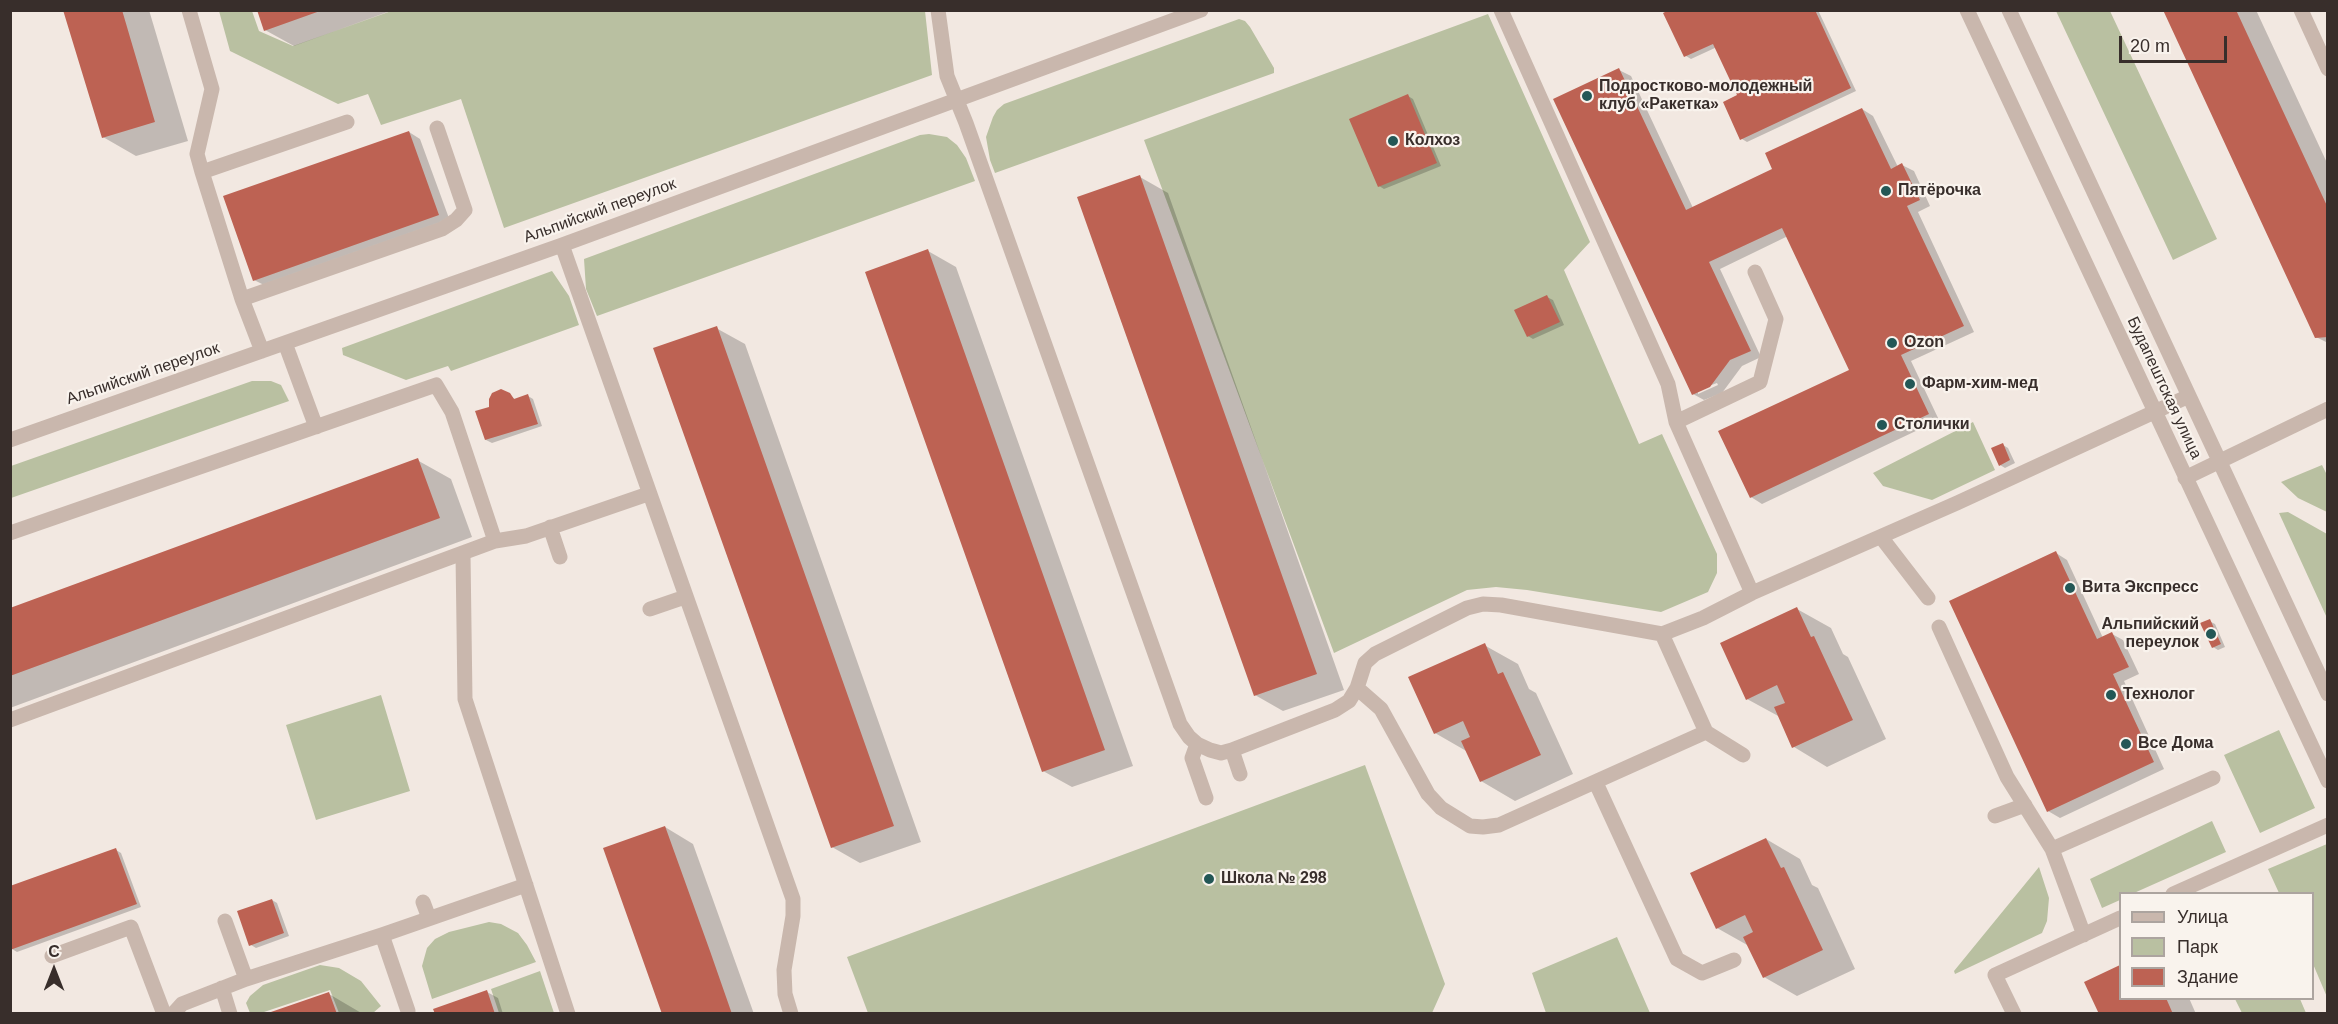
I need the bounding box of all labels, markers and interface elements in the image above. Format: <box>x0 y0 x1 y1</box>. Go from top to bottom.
scale bar <box>2122 24 2230 62</box>
text: 20 m <box>2130 36 2170 56</box>
place label: Подростково-молодежный клуб «Ракетка» <box>1599 77 1812 115</box>
marker: Подростково-молодежный клуб «Ракетка» <box>1580 89 1594 103</box>
place label: Колхоз <box>1405 131 1460 151</box>
marker: Колхоз <box>1386 134 1400 148</box>
street label: Альпийский переулок <box>521 175 679 247</box>
place label: Пятёрочка <box>1898 181 1981 201</box>
marker: Пятёрочка <box>1879 184 1893 198</box>
street label: Будапештская улица <box>2123 314 2205 462</box>
place label: Ozon <box>1904 333 1944 353</box>
marker: Ozon <box>1885 336 1899 350</box>
street label: Альпийский переулок <box>64 339 222 409</box>
place label: Фарм-хим-мед <box>1922 374 2038 394</box>
marker: Фарм-хим-мед <box>1903 377 1917 391</box>
place label: Столички <box>1894 415 1970 435</box>
marker: Столички <box>1875 418 1889 432</box>
place label: Вита Экспресс <box>2082 578 2199 598</box>
marker: Вита Экспресс <box>2063 581 2077 595</box>
place label: Альпийский переулок <box>2102 615 2199 653</box>
marker: Альпийский переулок <box>2204 627 2218 641</box>
place label: Технолог <box>2123 685 2195 705</box>
marker: Технолог <box>2104 688 2118 702</box>
place label: Все Дома <box>2138 734 2213 754</box>
marker: Все Дома <box>2119 737 2133 751</box>
place label: Школа № 298 <box>1221 869 1327 889</box>
marker: Школа № 298 <box>1202 872 1216 886</box>
legend <box>2119 892 2314 1000</box>
text: Улица <box>2177 907 2228 927</box>
text: Парк <box>2177 937 2218 957</box>
north arrow <box>24 940 84 1000</box>
text: С <box>48 943 60 960</box>
text: Здание <box>2177 967 2238 987</box>

